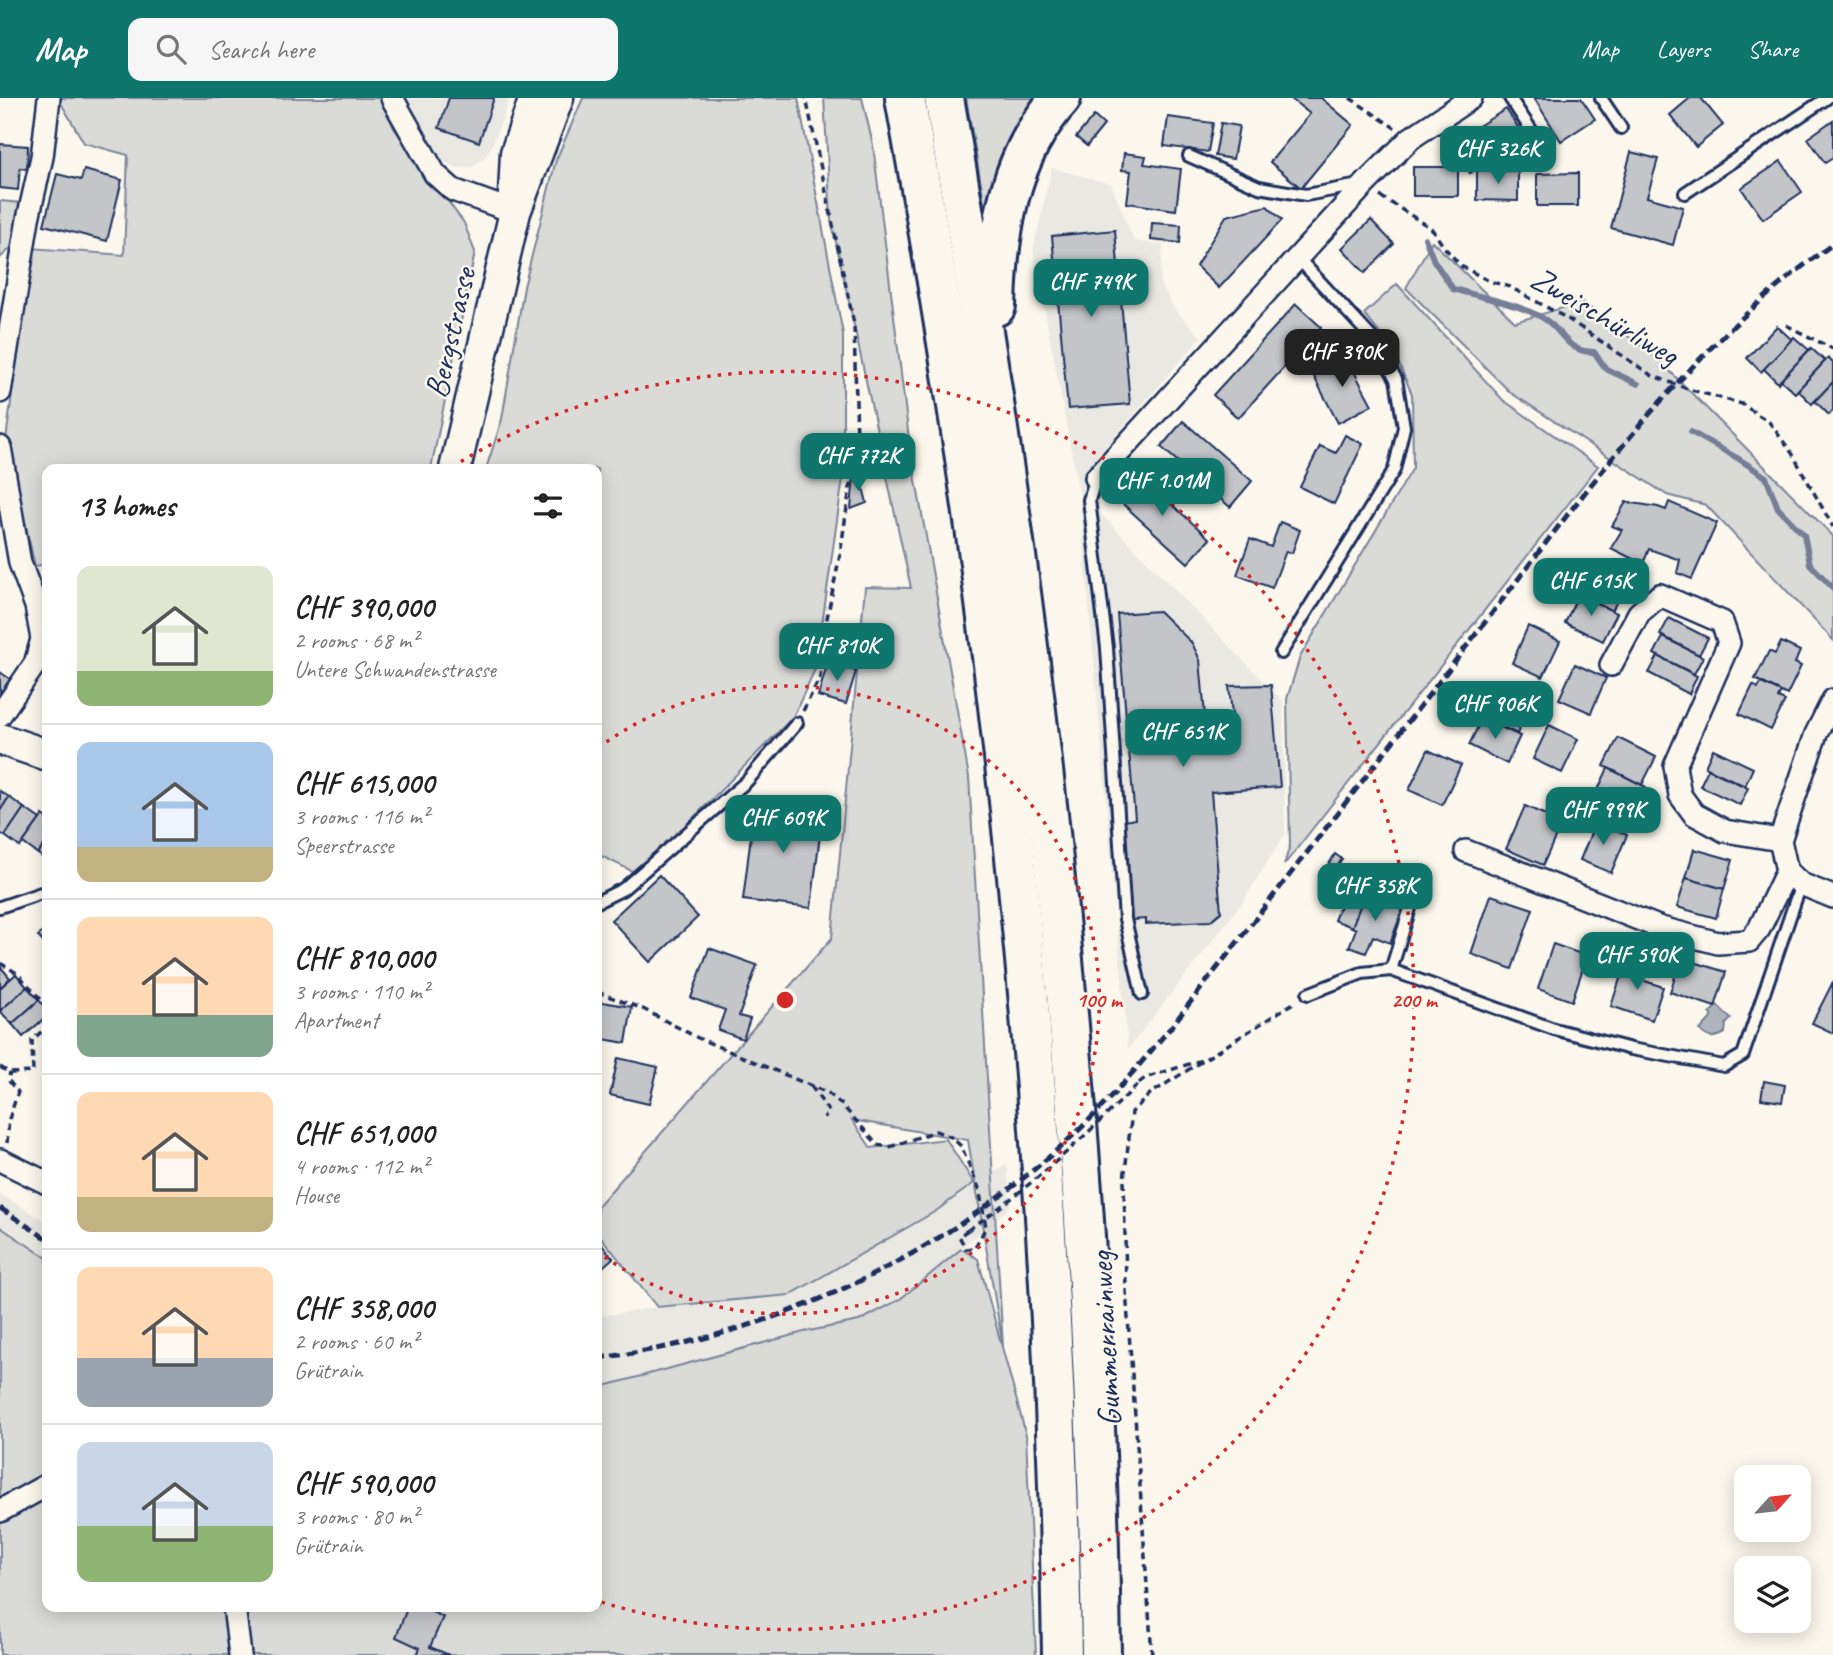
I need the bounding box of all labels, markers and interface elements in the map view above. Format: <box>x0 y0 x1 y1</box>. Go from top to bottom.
search box <box>128 18 618 81</box>
text: Map <box>35 28 86 70</box>
icon: search <box>152 30 190 68</box>
text: Search here <box>208 33 314 66</box>
text: Map <box>1582 34 1619 64</box>
text: Layers <box>1657 34 1710 64</box>
text: Share <box>1748 34 1798 64</box>
pin: CHF 326K <box>1426 126 1570 186</box>
text: CHF 326K <box>1456 134 1540 163</box>
street label: Zweischürliweg <box>1523 257 1688 376</box>
pin: CHF 749K <box>1019 260 1163 319</box>
street label: Bergstrasse <box>415 262 486 402</box>
text: CHF 749K <box>1049 267 1133 296</box>
pin: CHF 390K <box>1270 330 1414 389</box>
text: CHF 390K <box>1300 337 1384 366</box>
pin: CHF 772K <box>786 434 930 493</box>
text: CHF 772K <box>816 441 900 470</box>
pin: CHF 1.01M <box>1082 458 1242 518</box>
text: CHF 1.01M <box>1115 466 1209 495</box>
text: 13 homes <box>77 487 175 525</box>
icon: filters <box>529 487 567 525</box>
pin: CHF 615K <box>1519 559 1663 618</box>
text: CHF 615K <box>1549 566 1633 595</box>
text: CHF 390,000 <box>294 588 434 626</box>
icon: home <box>133 594 217 678</box>
pin: CHF 810K <box>765 624 909 683</box>
text: 2 rooms · 68 m² <box>294 626 418 655</box>
text: CHF 810K <box>795 631 879 660</box>
text: Untere Schwandenstrasse <box>294 655 496 684</box>
pin: CHF 906K <box>1423 682 1567 741</box>
text: CHF 906K <box>1453 689 1537 718</box>
pin: CHF 651K <box>1111 710 1255 769</box>
text: CHF 651K <box>1141 717 1225 746</box>
text: CHF 615,000 <box>294 764 434 802</box>
icon: home <box>133 770 217 854</box>
pin: CHF 999K <box>1531 788 1675 847</box>
text: CHF 999K <box>1562 795 1644 824</box>
pin: CHF 609K <box>711 796 855 855</box>
text: 3 rooms · 116 m² <box>294 802 429 831</box>
text: CHF 609K <box>741 803 825 832</box>
text: Speerstrasse <box>294 831 393 860</box>
pin: CHF 358K <box>1303 864 1447 923</box>
text: CHF 358K <box>1333 871 1417 900</box>
pin: CHF 590K <box>1565 932 1709 992</box>
text: CHF 810,000 <box>294 939 434 977</box>
text: CHF 590K <box>1596 940 1678 969</box>
icon: home <box>133 945 217 1029</box>
text: 3 rooms · 110 m² <box>294 977 429 1006</box>
text: 100 m <box>1076 987 1124 1013</box>
text: 200 m <box>1391 987 1439 1013</box>
centre of rings <box>773 988 797 1012</box>
text: Apartment <box>294 1006 379 1035</box>
text: CHF 651,000 <box>294 1114 434 1152</box>
icon: home <box>133 1120 217 1204</box>
text: 4 rooms · 112 m² <box>294 1152 429 1181</box>
text: House <box>294 1181 339 1210</box>
street label: Gummerrainweg <box>1079 1249 1131 1428</box>
text: CHF 358,000 <box>294 1289 433 1327</box>
icon: home <box>133 1295 217 1379</box>
text: 2 rooms · 60 m² <box>294 1327 418 1356</box>
text: Grütrain <box>294 1356 363 1385</box>
text: CHF 590,000 <box>294 1464 433 1502</box>
north arrow <box>1734 1465 1811 1542</box>
map controls <box>1734 1465 1811 1633</box>
icon: home <box>133 1470 217 1554</box>
text: 3 rooms · 80 m² <box>294 1502 418 1531</box>
text: Grütrain <box>294 1531 363 1560</box>
button: layers <box>1734 1556 1811 1633</box>

